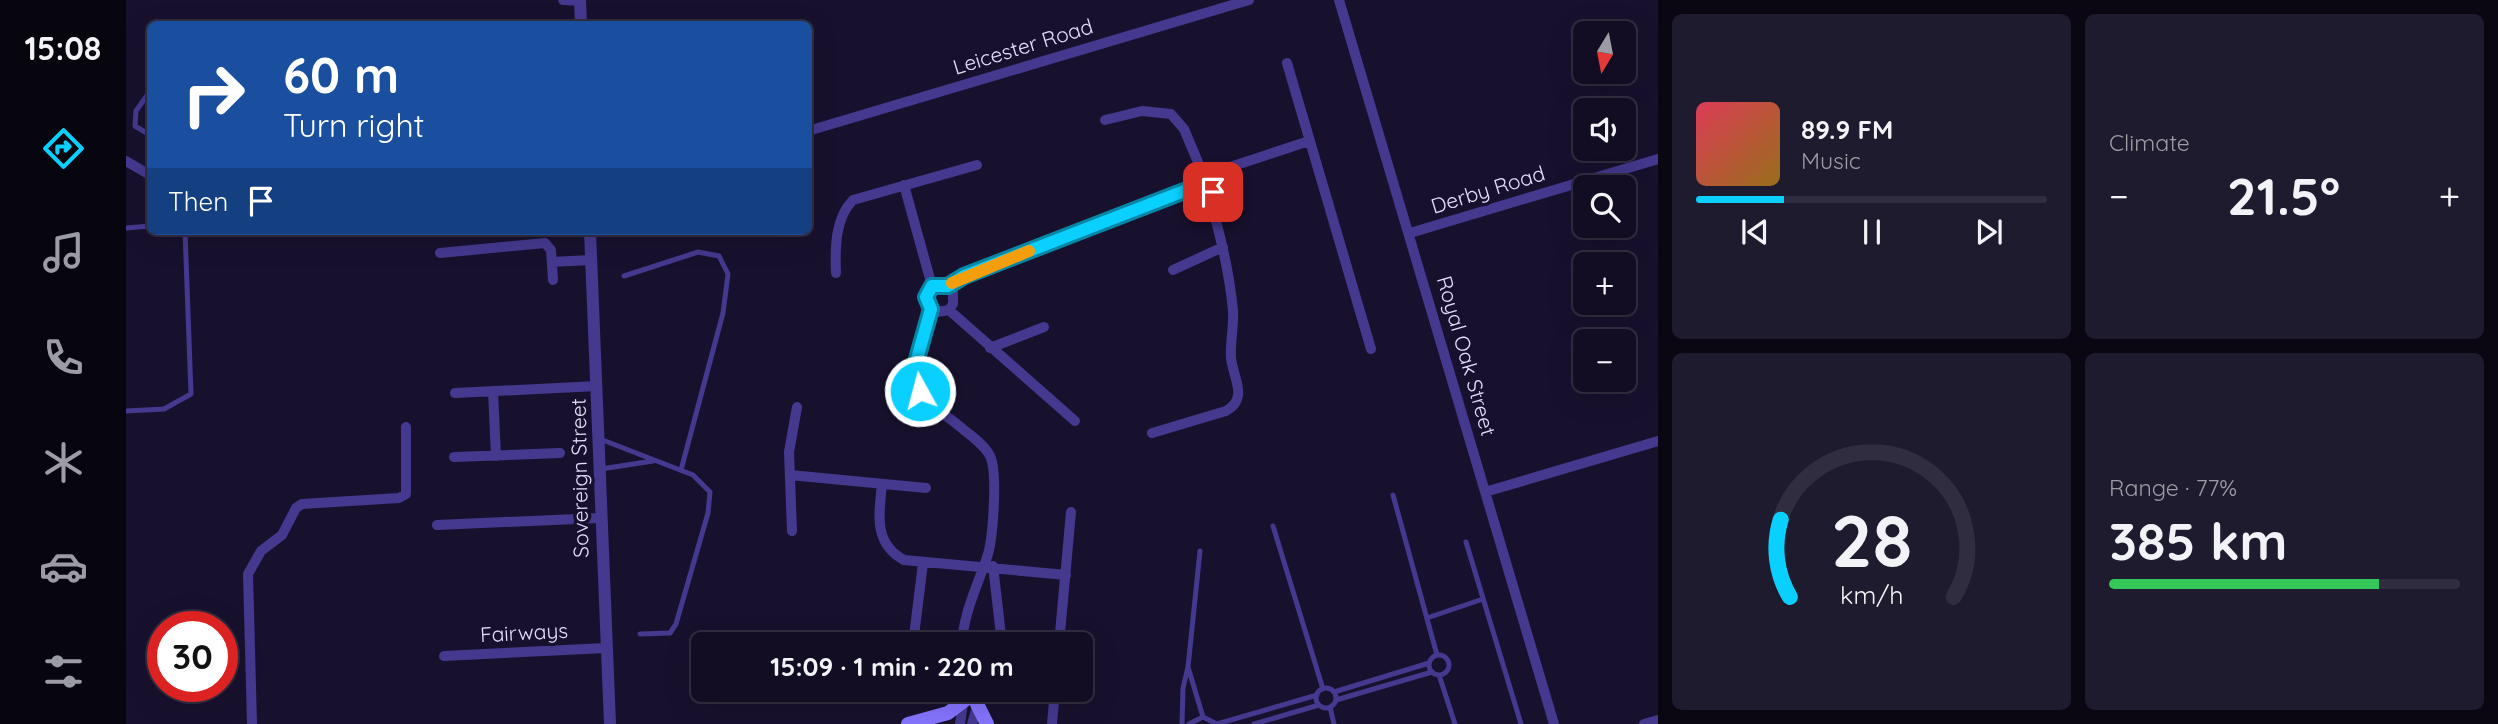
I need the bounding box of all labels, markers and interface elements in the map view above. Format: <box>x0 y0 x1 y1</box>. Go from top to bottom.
street label: Leicester Road <box>950 12 1096 80</box>
north arrow <box>1573 21 1636 84</box>
map controls <box>1573 21 1636 392</box>
text: 15:08 <box>25 28 101 68</box>
text: 60 m <box>283 44 399 105</box>
icon: right <box>168 49 259 140</box>
button: sound <box>1573 98 1636 161</box>
text: Turn right <box>283 105 424 145</box>
text: 89.9 FM <box>1801 113 1893 146</box>
icon: directions <box>39 124 88 173</box>
text: Climate <box>2109 128 2190 157</box>
text: Music <box>1801 146 1861 175</box>
street label: Derby Road <box>1428 159 1548 219</box>
pin <box>1183 162 1243 222</box>
text: 21.5° <box>2227 163 2340 228</box>
text: − <box>2109 172 2129 220</box>
text: + <box>2439 172 2460 220</box>
icon: arrive <box>1194 173 1232 211</box>
button: search <box>1573 175 1636 238</box>
icon: arrive <box>242 182 280 220</box>
text: Then <box>168 185 228 218</box>
icon: previous <box>1736 213 1774 251</box>
icon: pause <box>1853 213 1891 251</box>
icon: next <box>1970 213 2008 251</box>
icon: music <box>39 228 88 277</box>
button: + <box>1573 252 1636 315</box>
street label: Royal Oak Street <box>1432 273 1502 439</box>
button: − <box>1573 329 1636 392</box>
icon: phone <box>39 333 88 382</box>
position arrow <box>883 354 957 428</box>
street label: Sovereign Street <box>565 398 593 558</box>
icon: climate <box>39 438 88 487</box>
text: Range · 77% <box>2109 473 2237 502</box>
text: 28 <box>1831 495 1912 586</box>
text: 385 km <box>2109 508 2287 573</box>
icon: car <box>39 542 88 591</box>
text: km/h <box>1840 579 1903 610</box>
speed limit sign: 30 <box>147 611 238 702</box>
street label: Fairways <box>479 617 569 647</box>
icon: filters <box>39 647 88 696</box>
text: 15:09 · 1 min · 220 m <box>770 650 1014 683</box>

